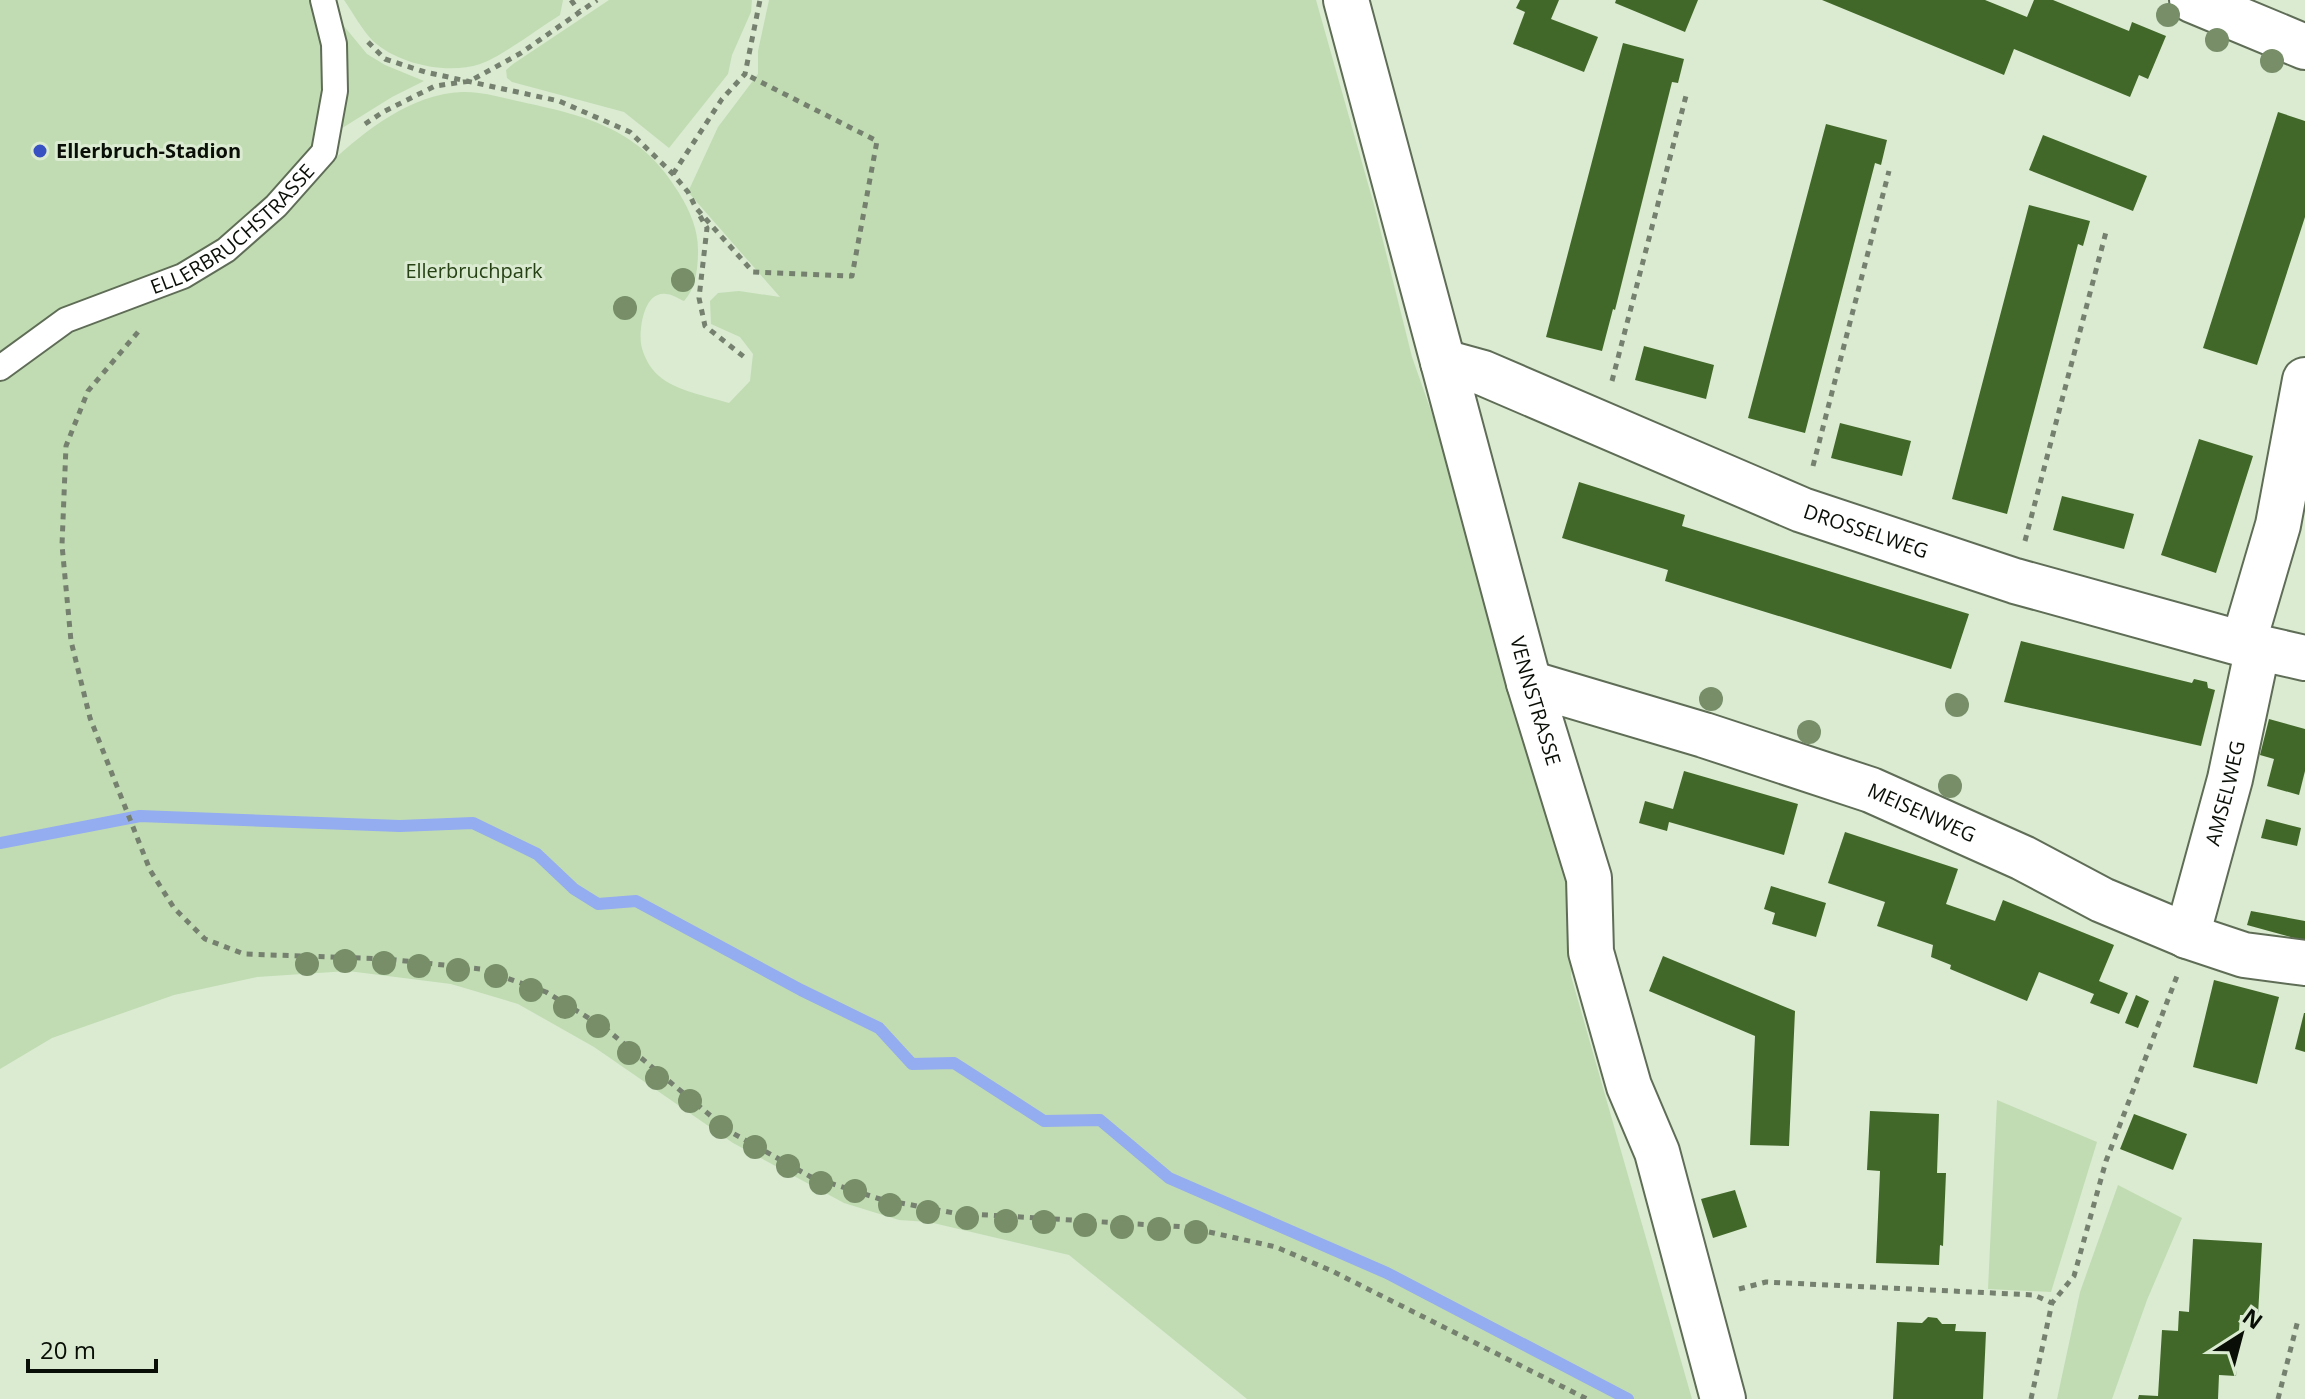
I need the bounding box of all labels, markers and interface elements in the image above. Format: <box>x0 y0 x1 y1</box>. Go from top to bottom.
place label: Ellerbruch-Stadion <box>56 137 241 164</box>
marker: Ellerbruch-Stadion <box>31 142 49 160</box>
street label: ELLERBRUCHSTRASSE <box>146 158 320 300</box>
park label: Ellerbruchpark <box>405 257 543 284</box>
street label: DROSSELWEG <box>1800 497 1932 564</box>
street label: VENNSTRASSE <box>1504 633 1568 769</box>
street label: AMSELWEG <box>2198 738 2251 848</box>
street label: MEISENWEG <box>1864 776 1980 848</box>
north arrow <box>2201 1295 2281 1375</box>
text: N <box>2237 1301 2269 1335</box>
scale bar <box>28 1323 156 1373</box>
text: 20 m <box>40 1333 96 1366</box>

